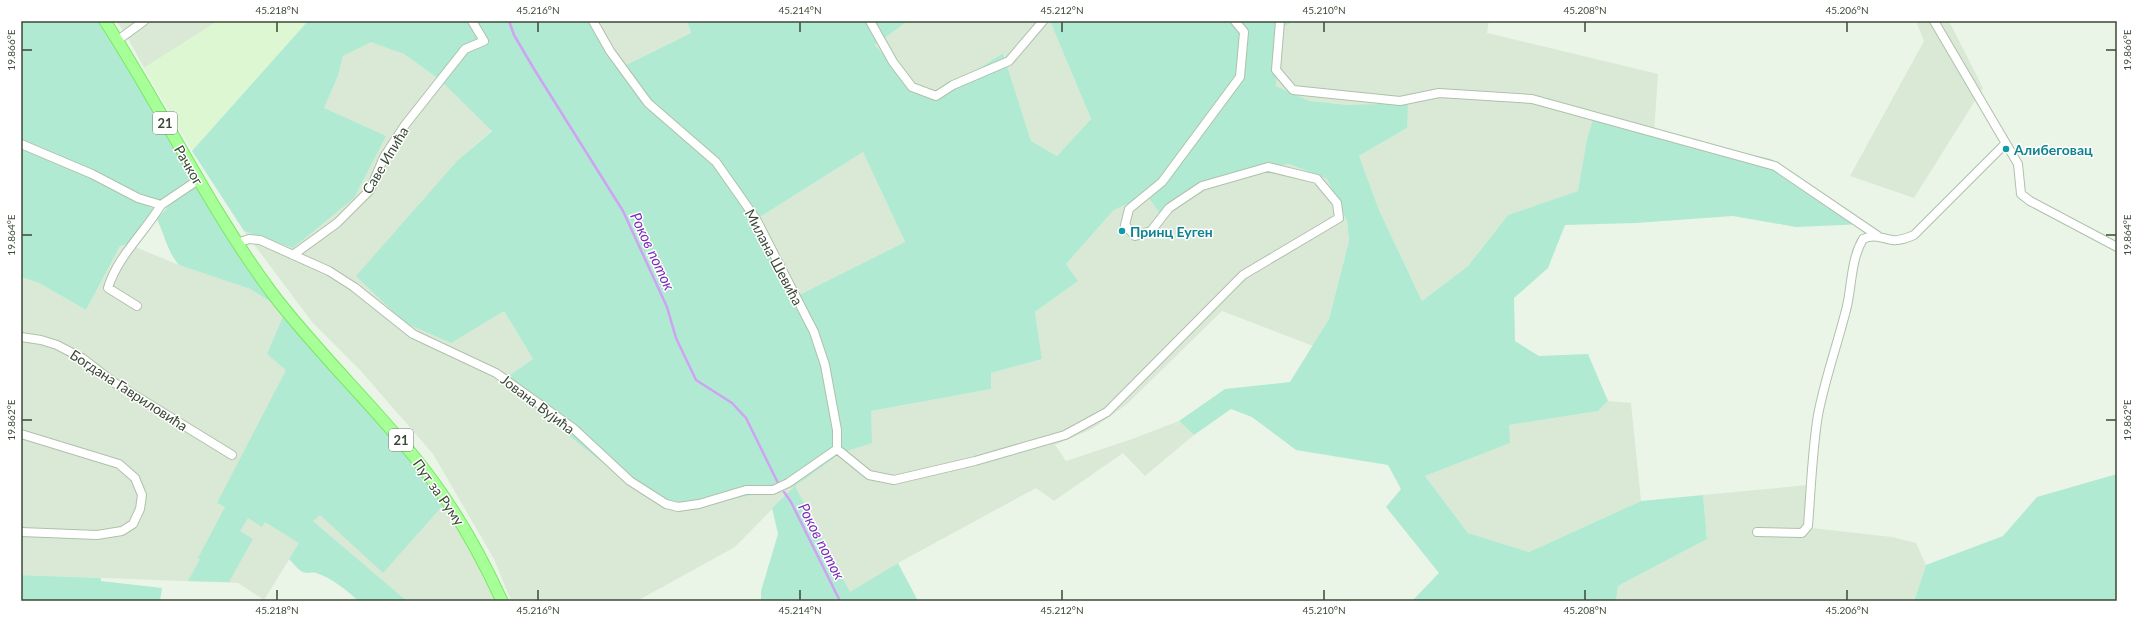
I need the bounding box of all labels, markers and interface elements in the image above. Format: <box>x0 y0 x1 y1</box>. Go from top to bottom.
text: 45.218°N <box>255 4 299 16</box>
text: 45.216°N <box>516 4 560 16</box>
text: 45.214°N <box>778 4 822 16</box>
text: 45.212°N <box>1040 4 1084 16</box>
text: 45.210°N <box>1302 4 1346 16</box>
text: 45.208°N <box>1563 4 1607 16</box>
text: 45.206°N <box>1825 4 1869 16</box>
text: 19.866°E <box>5 29 17 71</box>
text: 19.866°E <box>2121 29 2133 71</box>
road number: 21 <box>153 112 177 134</box>
street label: Саве Ипића <box>358 123 412 197</box>
place label: Алибеговац <box>2013 141 2093 158</box>
street label: Рачког <box>171 142 207 188</box>
marker: Алибеговац <box>2001 144 2011 154</box>
street label: Милана Шевића <box>741 206 807 308</box>
water label: Роков поток <box>627 209 679 293</box>
text: 19.864°E <box>5 214 17 256</box>
text: 19.864°E <box>2121 214 2133 256</box>
place label: Принц Еуген <box>1130 223 1213 240</box>
marker: Принц Еуген <box>1117 226 1127 236</box>
street label: Богдана Гавриловића <box>67 346 191 434</box>
street label: Јована Вујића <box>498 371 578 437</box>
text: 19.862°E <box>5 399 17 441</box>
text: 19.862°E <box>2121 399 2133 441</box>
road number: 21 <box>389 429 413 451</box>
street label: Пут за Руму <box>410 455 469 529</box>
water label: Роков поток <box>795 500 849 583</box>
text: 45.218°N <box>255 604 299 616</box>
text: 45.216°N <box>516 604 560 616</box>
text: 45.214°N <box>778 604 822 616</box>
text: 45.212°N <box>1040 604 1084 616</box>
text: 45.210°N <box>1302 604 1346 616</box>
text: 45.208°N <box>1563 604 1607 616</box>
text: 45.206°N <box>1825 604 1869 616</box>

